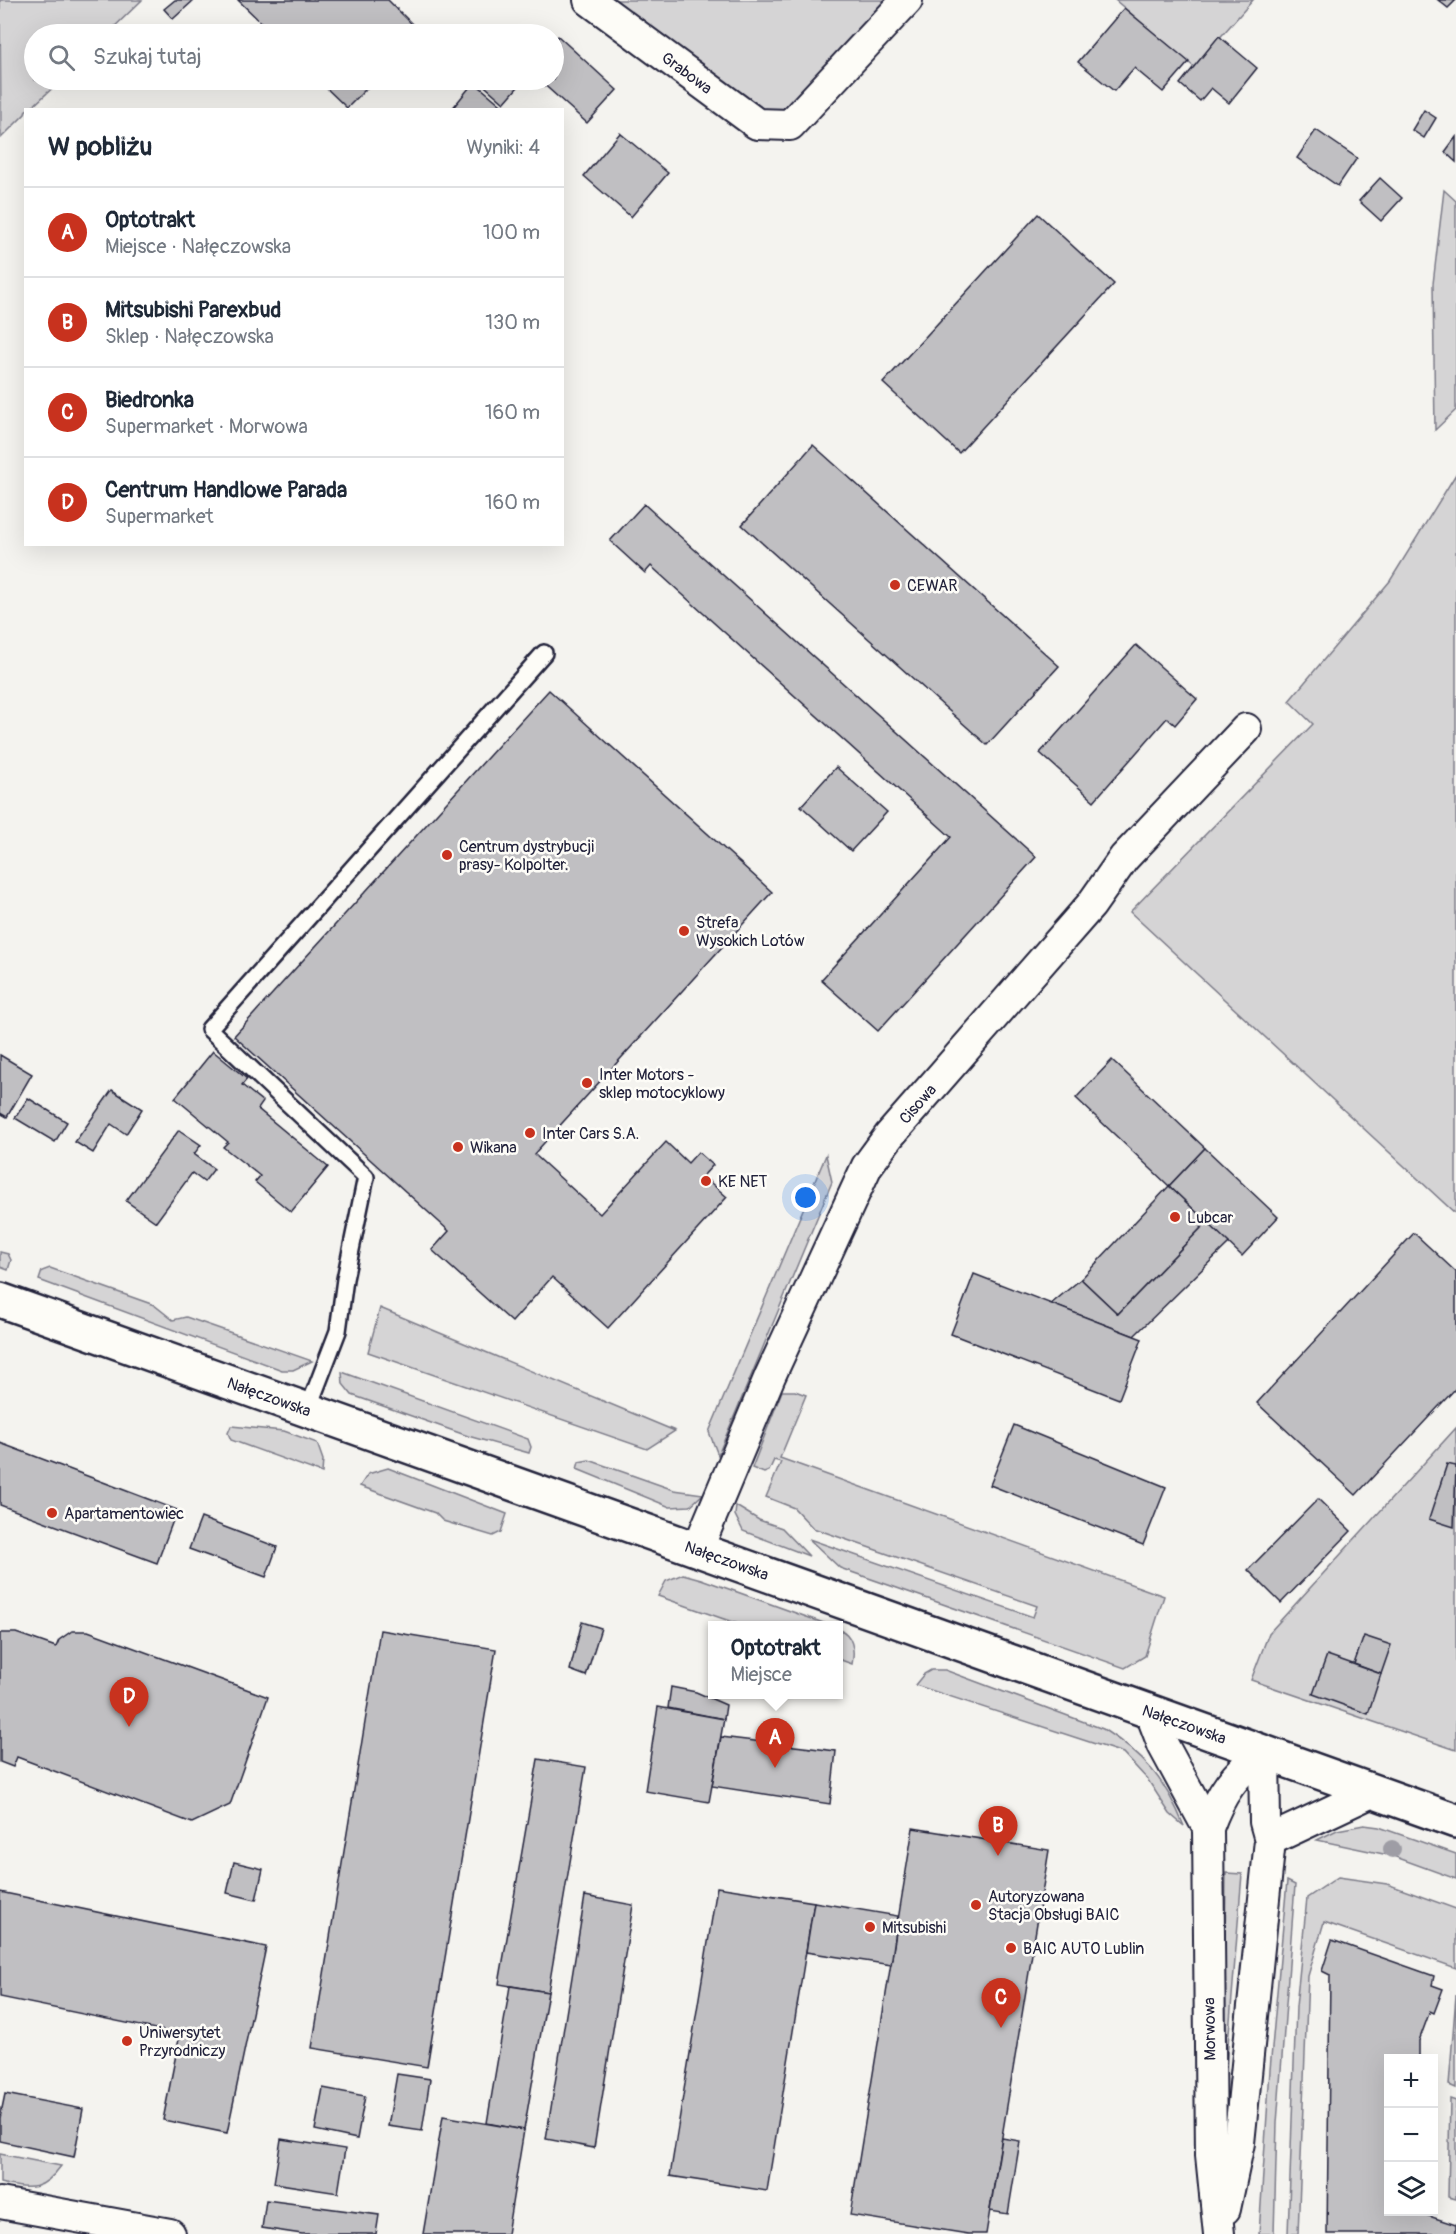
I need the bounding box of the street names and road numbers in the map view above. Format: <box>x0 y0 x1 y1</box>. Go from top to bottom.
street label: Grabowa <box>657 48 716 99</box>
street label: Cisowa <box>895 1080 941 1128</box>
street label: Nałęczowska <box>224 1373 314 1422</box>
street label: Nałęczowska <box>682 1537 771 1585</box>
street label: Nałęczowska <box>1139 1701 1229 1749</box>
street label: Morwowa <box>1199 1997 1221 2061</box>

